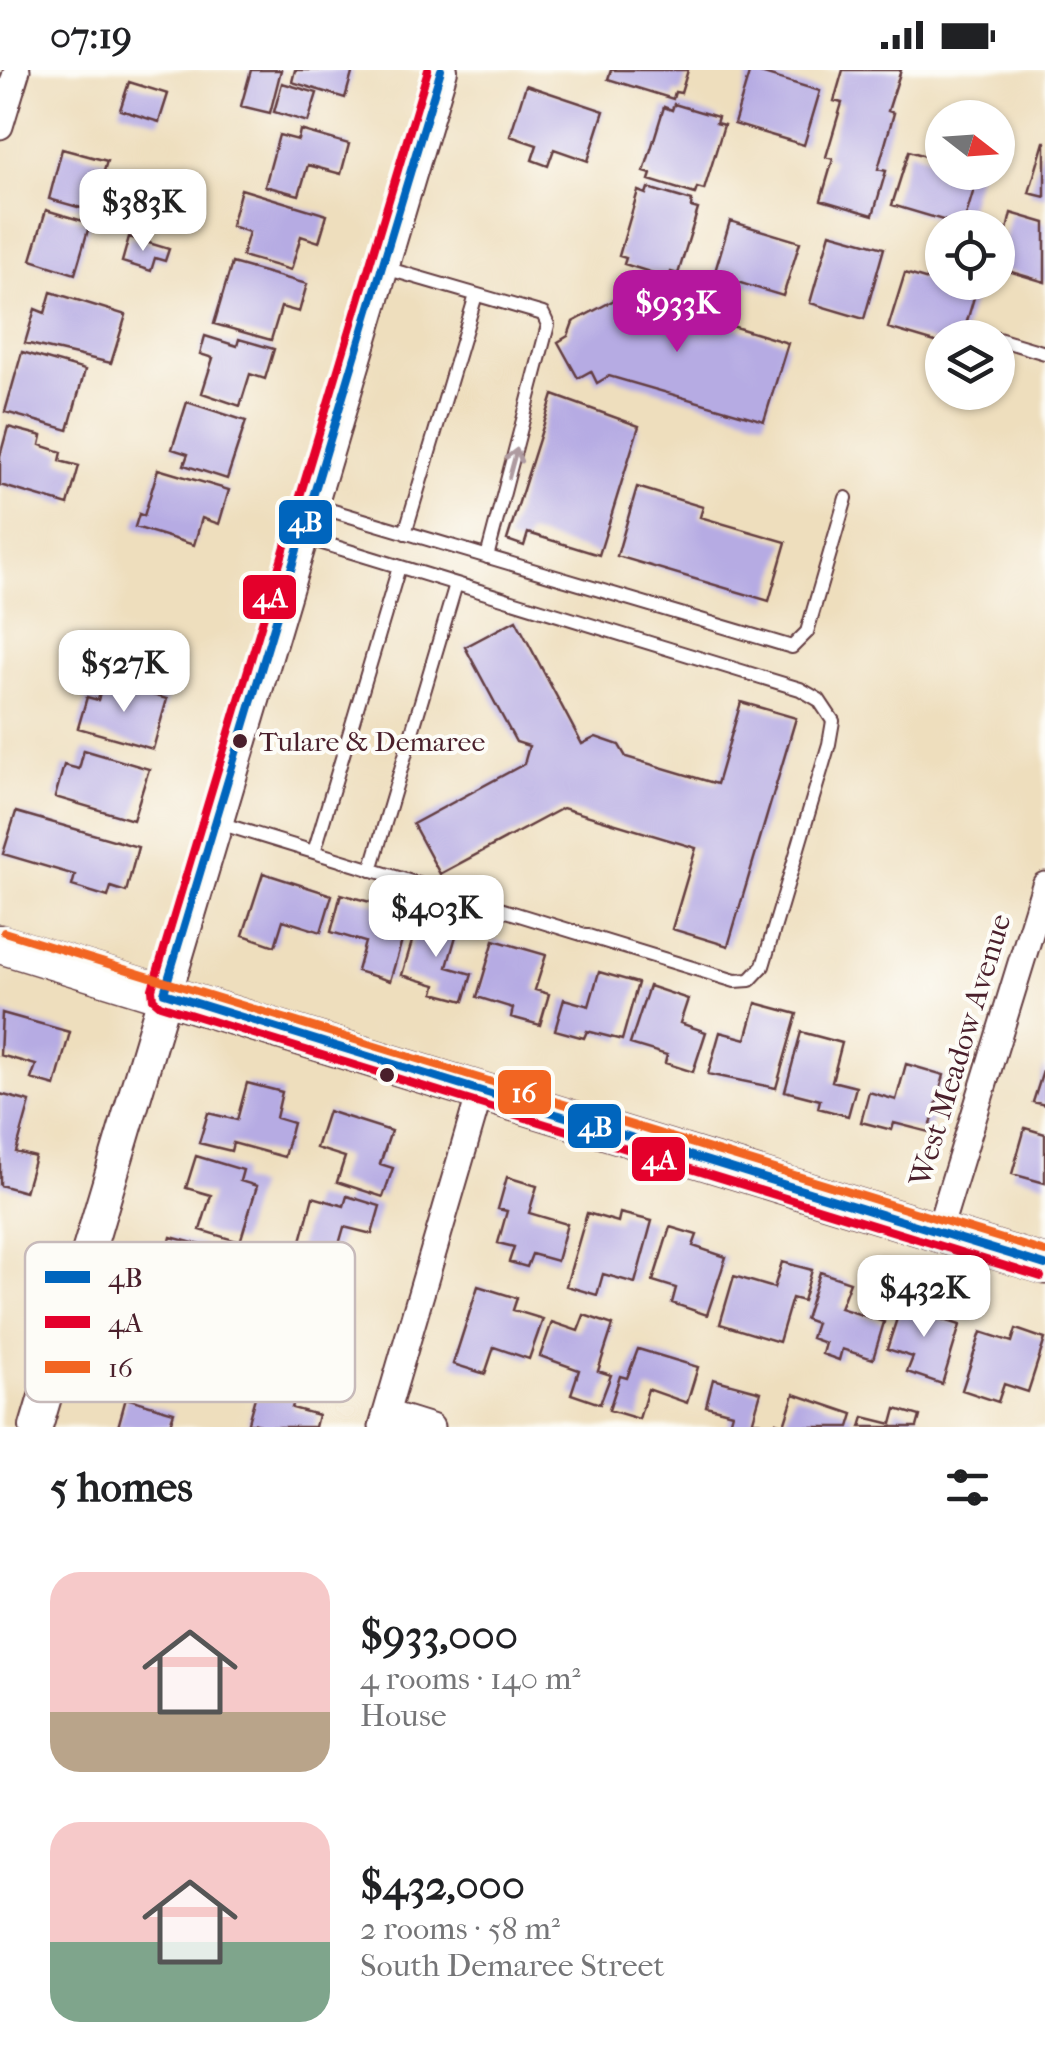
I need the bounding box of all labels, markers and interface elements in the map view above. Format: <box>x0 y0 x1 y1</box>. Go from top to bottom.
text: 07:19 <box>50 13 132 58</box>
north arrow <box>925 100 1015 190</box>
map controls <box>925 100 1015 410</box>
pin: $383K <box>73 169 213 254</box>
text: $383K <box>101 183 185 220</box>
button: locate <box>925 210 1015 300</box>
pin: $933K <box>607 270 747 355</box>
text: $933K <box>635 284 719 321</box>
button: layers <box>925 320 1015 410</box>
one-way arrow <box>505 448 524 479</box>
line badge: 4B <box>277 498 334 546</box>
text: 4B <box>287 505 322 539</box>
line badge: 4A <box>241 573 298 621</box>
text: 4A <box>252 581 288 615</box>
pin: $527K <box>54 630 194 715</box>
text: $527K <box>81 644 167 681</box>
place label: Tulare & Demaree <box>259 725 485 758</box>
marker: Tulare & Demaree <box>230 731 250 751</box>
pin: $403K <box>366 875 506 960</box>
text: $403K <box>391 889 481 926</box>
street label: West Meadow Avenue <box>902 910 1019 1191</box>
unlabelled marker <box>377 1065 397 1085</box>
line badge: 16 <box>496 1068 553 1116</box>
text: 16 <box>511 1076 537 1109</box>
line badge: 4B <box>566 1102 623 1150</box>
text: 4B <box>577 1110 612 1144</box>
line badge: 4A <box>630 1135 687 1183</box>
text: 4A <box>641 1143 677 1177</box>
legend <box>25 1242 355 1402</box>
pin: $432K <box>854 1255 994 1340</box>
text: 4B <box>108 1261 143 1294</box>
text: $432K <box>879 1269 969 1306</box>
text: 4A <box>108 1306 144 1339</box>
text: 16 <box>108 1351 134 1384</box>
icon: filters <box>940 1460 995 1515</box>
text: 5 homes <box>50 1463 193 1512</box>
text: $933,000 <box>360 1611 518 1660</box>
icon: home <box>130 1612 250 1732</box>
text: 4 rooms · 140 m² <box>360 1660 581 1697</box>
text: House <box>360 1697 447 1734</box>
text: $432,000 <box>360 1861 525 1910</box>
icon: home <box>130 1862 250 1982</box>
text: 2 rooms · 58 m² <box>360 1910 560 1947</box>
text: South Demaree Street <box>360 1947 665 1984</box>

